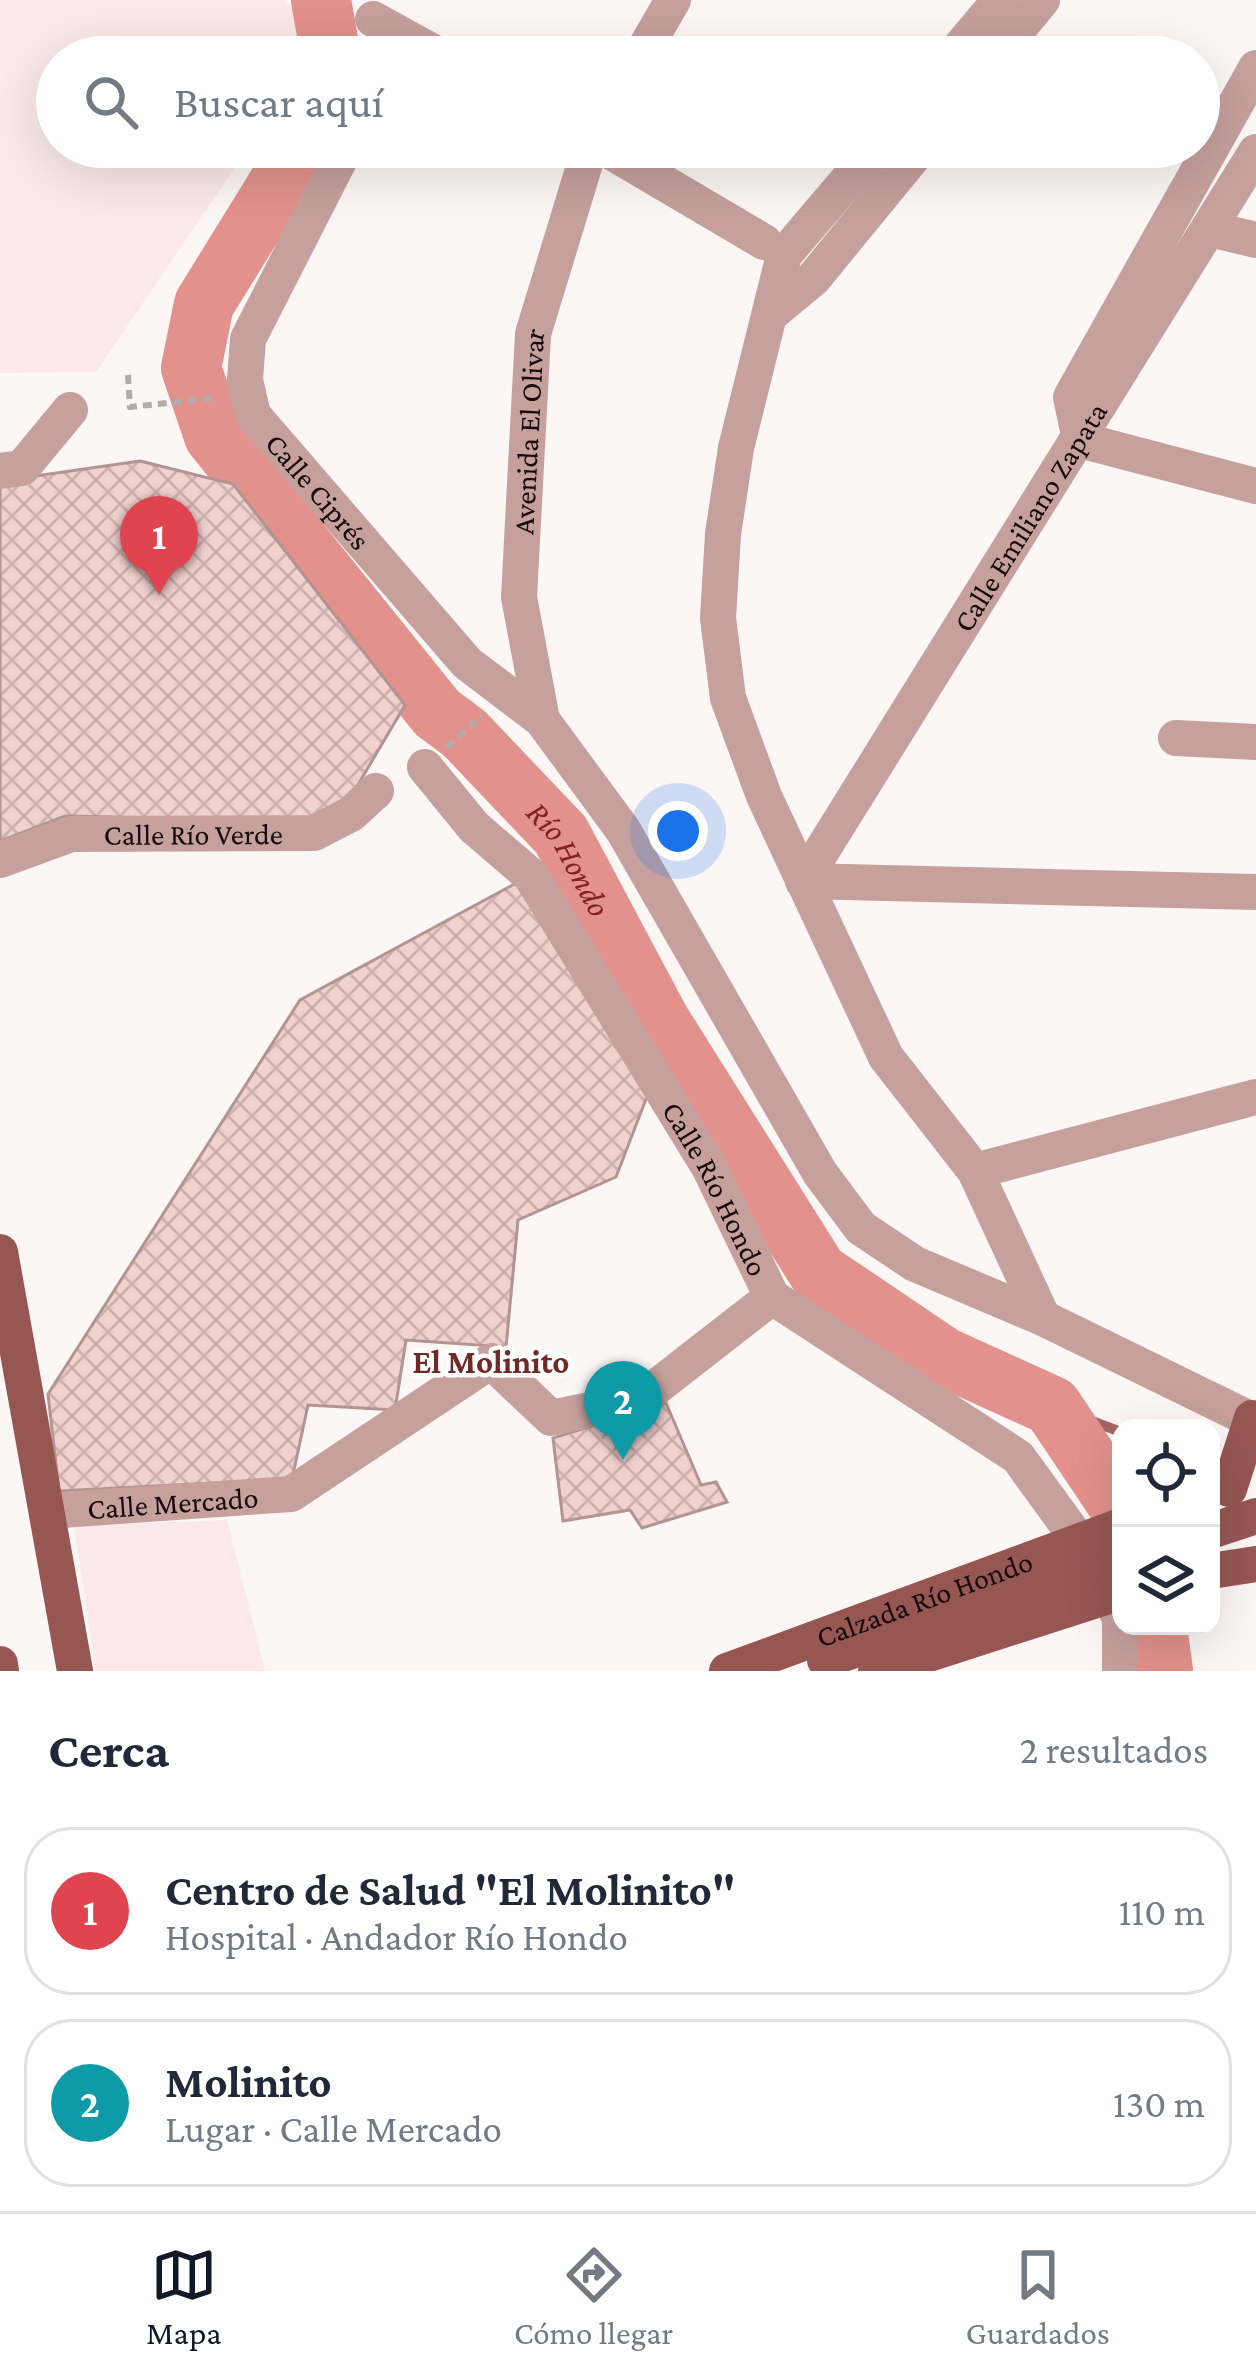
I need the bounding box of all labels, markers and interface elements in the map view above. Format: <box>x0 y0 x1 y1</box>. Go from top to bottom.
search box <box>36 36 1220 168</box>
icon: search <box>78 69 144 135</box>
text: Buscar aquí <box>174 77 384 127</box>
street label: Avenida El Olivar <box>506 323 551 535</box>
street label: Calle Emiliano Zapata <box>946 396 1113 637</box>
street label: Calle Ciprés <box>260 426 378 556</box>
pin: 1 <box>120 496 198 595</box>
water label: Río Hondo <box>520 793 619 922</box>
your location <box>648 801 708 861</box>
street label: Calle Río Verde <box>104 817 283 850</box>
street label: Calle Río Hondo <box>656 1095 776 1281</box>
district label: El Molinito <box>413 1343 570 1380</box>
pin: 2 <box>584 1361 662 1460</box>
map controls <box>1112 1419 1220 1635</box>
button: locate <box>1112 1419 1220 1527</box>
street label: Calle Mercado <box>86 1480 259 1525</box>
button: layers <box>1112 1527 1220 1635</box>
street label: Calzada Río Hondo <box>812 1544 1037 1653</box>
text: Cerca <box>48 1721 169 1778</box>
text: 2 resultados <box>1020 1728 1208 1771</box>
text: Centro de Salud "El Molinito" <box>165 1865 735 1915</box>
text: 1 <box>83 1890 97 1933</box>
text: 110 m <box>1118 1890 1205 1933</box>
text: Hospital · Andador Río Hondo <box>165 1915 628 1958</box>
text: Molinito <box>165 2057 332 2107</box>
text: 2 <box>80 2082 100 2125</box>
text: 130 m <box>1113 2082 1205 2125</box>
text: Lugar · Calle Mercado <box>165 2107 502 2150</box>
tab: Mapa <box>146 2242 221 2351</box>
tab: Cómo llegar <box>514 2242 673 2351</box>
tab: Guardados <box>966 2242 1110 2351</box>

